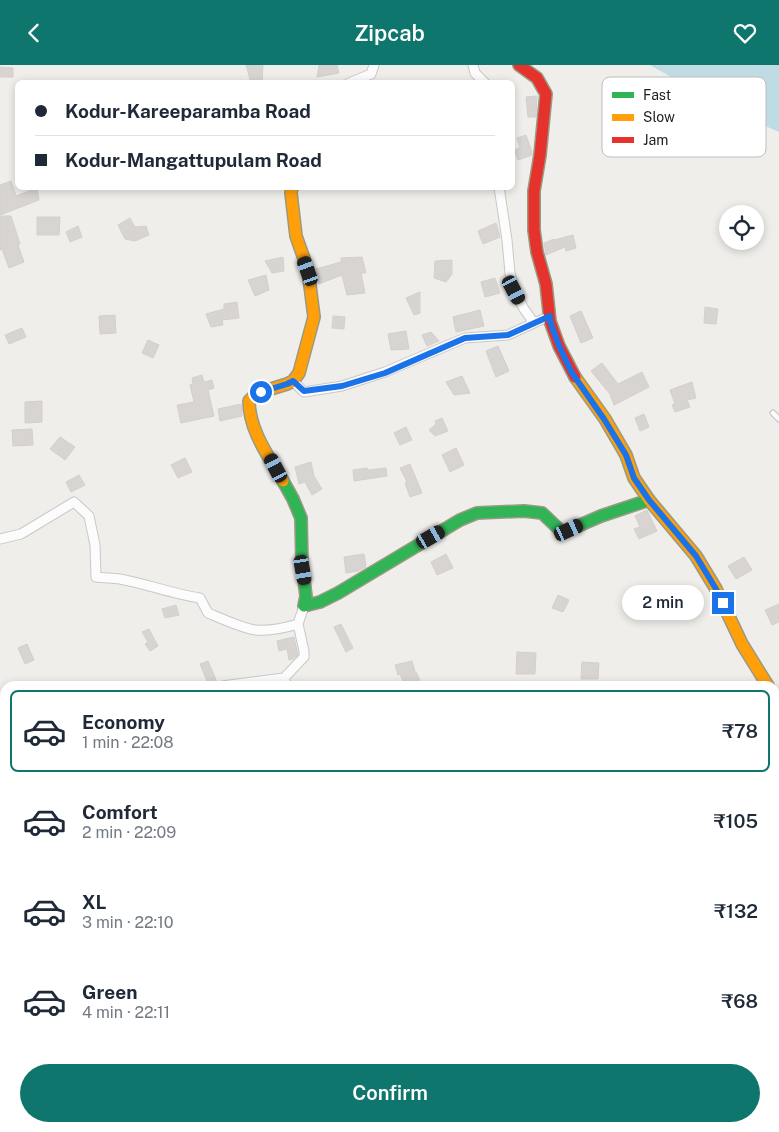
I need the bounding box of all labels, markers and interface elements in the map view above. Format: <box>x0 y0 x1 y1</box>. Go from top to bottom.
icon: back <box>20 19 48 47</box>
icon: heart <box>731 19 759 47</box>
text: Zipcab <box>354 20 425 46</box>
legend <box>602 77 766 157</box>
text: Fast <box>643 87 671 103</box>
text: Kodur-Kareeparamba Road <box>65 100 311 122</box>
text: Slow <box>643 109 675 125</box>
text: Jam <box>643 132 668 148</box>
text: Kodur-Mangattupulam Road <box>65 149 322 171</box>
map controls <box>719 205 764 250</box>
button: locate <box>719 205 764 250</box>
car <box>295 254 320 288</box>
car <box>500 273 527 307</box>
route start <box>250 381 272 403</box>
car <box>262 451 289 485</box>
car <box>552 517 585 543</box>
car <box>414 523 447 551</box>
car <box>293 554 312 586</box>
callout: 2 min <box>623 585 706 621</box>
route end <box>712 592 734 614</box>
text: 2 min <box>642 593 684 612</box>
icon: car <box>22 709 67 754</box>
text: Economy <box>82 711 165 733</box>
text: ₹78 <box>722 720 758 742</box>
text: 1 min · 22:08 <box>82 733 174 752</box>
icon: car <box>22 799 67 844</box>
text: Comfort <box>82 801 158 823</box>
text: ₹105 <box>714 810 758 832</box>
text: 2 min · 22:09 <box>82 823 176 842</box>
icon: car <box>22 889 67 934</box>
text: XL <box>82 891 107 913</box>
text: ₹132 <box>714 900 758 922</box>
text: 3 min · 22:10 <box>82 913 173 932</box>
icon: car <box>22 979 67 1024</box>
text: Green <box>82 981 137 1003</box>
text: ₹68 <box>722 990 758 1012</box>
text: 4 min · 22:11 <box>82 1003 170 1022</box>
button: Confirm <box>20 1064 760 1122</box>

